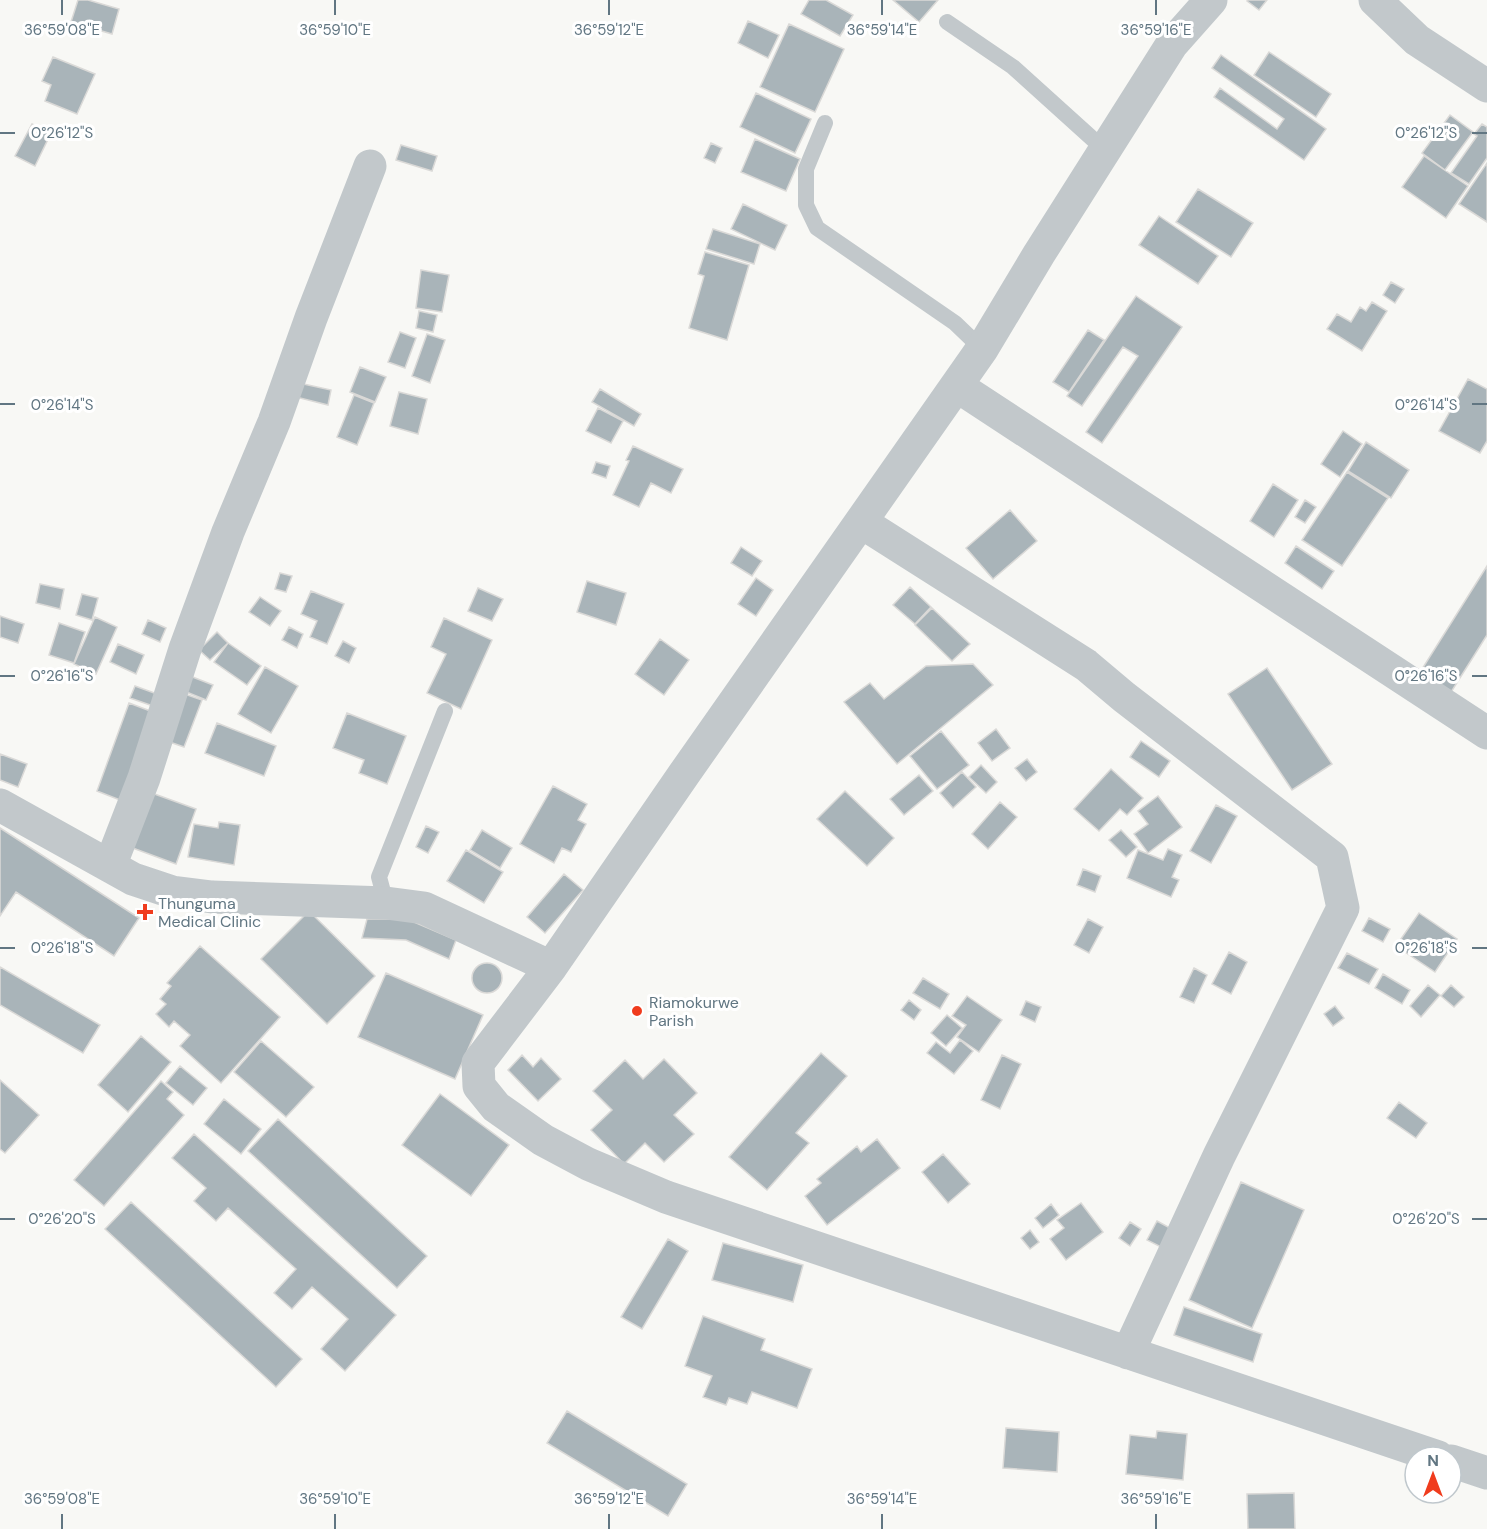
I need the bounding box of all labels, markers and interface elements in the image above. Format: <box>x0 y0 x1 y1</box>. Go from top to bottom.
text: 36°59'08"E <box>24 20 100 40</box>
text: 36°59'10"E <box>299 20 371 40</box>
text: 36°59'12"E <box>574 20 644 40</box>
text: 36°59'14"E <box>847 20 917 40</box>
text: 36°59'16"E <box>1121 20 1191 40</box>
text: 0°26'12"S <box>31 123 93 143</box>
text: 0°26'12"S <box>1395 123 1457 143</box>
text: 0°26'14"S <box>31 395 94 415</box>
text: 0°26'14"S <box>1395 395 1458 415</box>
text: 0°26'16"S <box>30 666 94 686</box>
text: 0°26'16"S <box>1394 666 1458 686</box>
place label: Thunguma Medical Clinic <box>158 893 261 932</box>
marker: Thunguma Medical Clinic <box>136 903 154 921</box>
text: 0°26'18"S <box>31 938 94 958</box>
text: 0°26'18"S <box>1395 938 1458 958</box>
place label: Riamokurwe Parish <box>649 992 739 1031</box>
marker: Riamokurwe Parish <box>630 1004 644 1018</box>
text: 0°26'20"S <box>28 1209 96 1229</box>
text: 0°26'20"S <box>1392 1209 1460 1229</box>
north arrow <box>1403 1445 1463 1505</box>
text: N <box>1427 1450 1439 1471</box>
text: 36°59'08"E <box>24 1489 100 1509</box>
text: 36°59'10"E <box>299 1489 371 1509</box>
text: 36°59'12"E <box>574 1489 644 1509</box>
text: 36°59'14"E <box>847 1489 917 1509</box>
text: 36°59'16"E <box>1121 1489 1191 1509</box>

